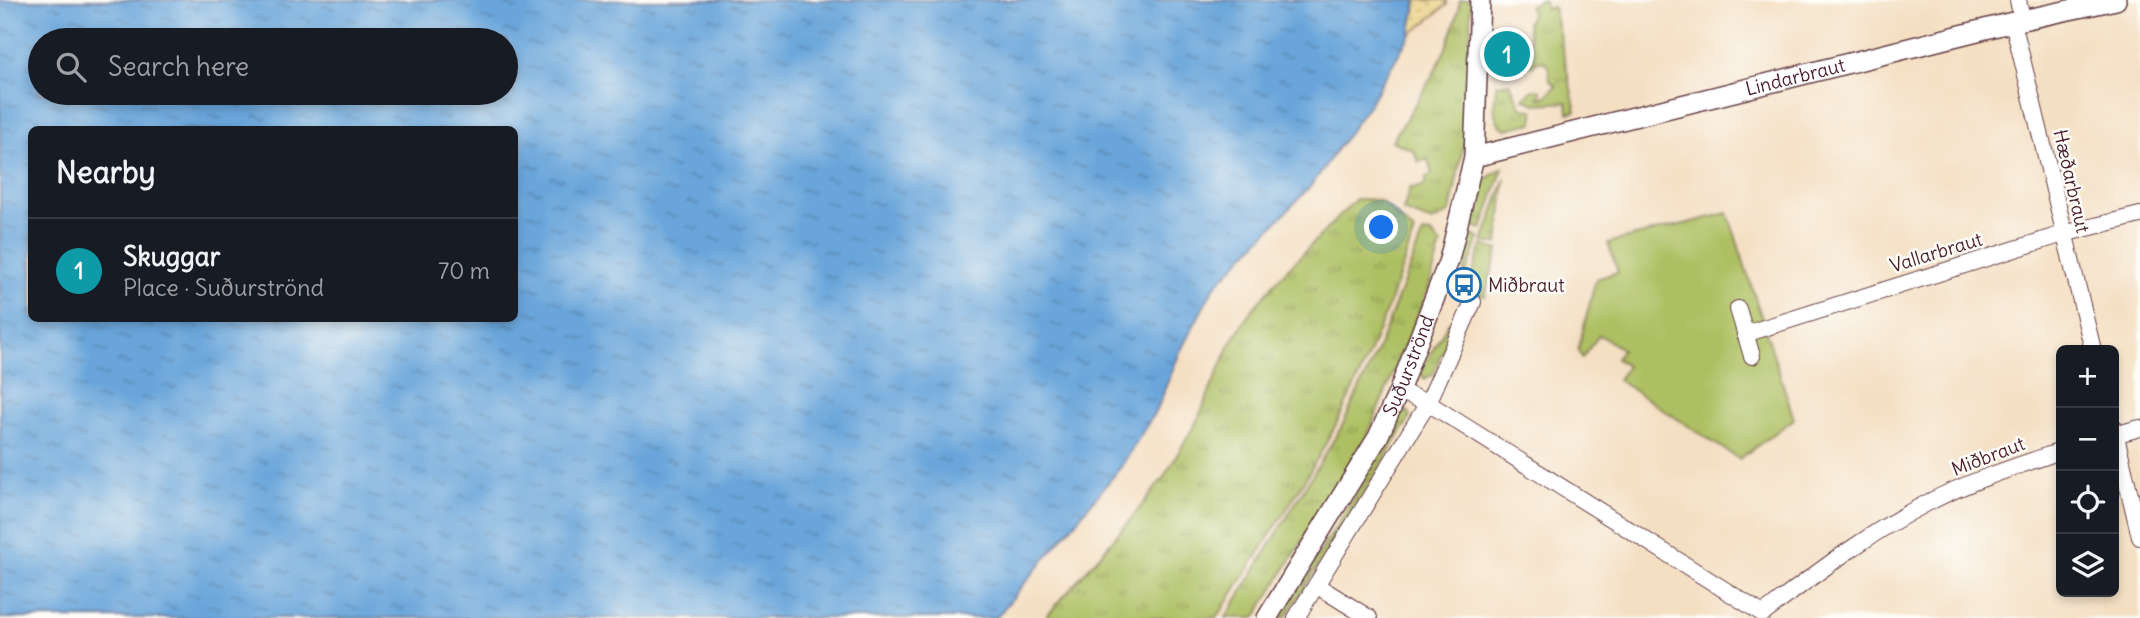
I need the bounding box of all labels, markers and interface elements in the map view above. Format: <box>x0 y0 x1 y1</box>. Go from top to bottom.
search box <box>28 28 518 105</box>
pin: 1 <box>1484 28 1530 80</box>
icon: search <box>52 48 90 86</box>
text: Search here <box>108 50 249 83</box>
street label: Lindarbraut <box>1743 53 1847 101</box>
street label: Hæðarbraut <box>2048 127 2096 235</box>
text: Nearby <box>56 153 156 191</box>
your location <box>1364 210 1398 244</box>
street label: Vallarbraut <box>1887 227 1985 277</box>
text: Skuggar <box>123 240 220 273</box>
text: 1 <box>74 256 84 285</box>
text: 70 m <box>438 256 490 285</box>
bus stop icon: Miðbraut <box>1445 266 1483 304</box>
text: Place · Suðurströnd <box>123 273 324 302</box>
place label: Miðbraut <box>1488 273 1565 297</box>
street label: Suðurströnd <box>1377 311 1439 420</box>
map controls <box>2056 345 2119 597</box>
button: + <box>2056 345 2119 408</box>
button: − <box>2056 408 2119 471</box>
street label: Miðbraut <box>1948 431 2028 481</box>
button: locate <box>2056 471 2119 534</box>
button: layers <box>2056 534 2119 597</box>

